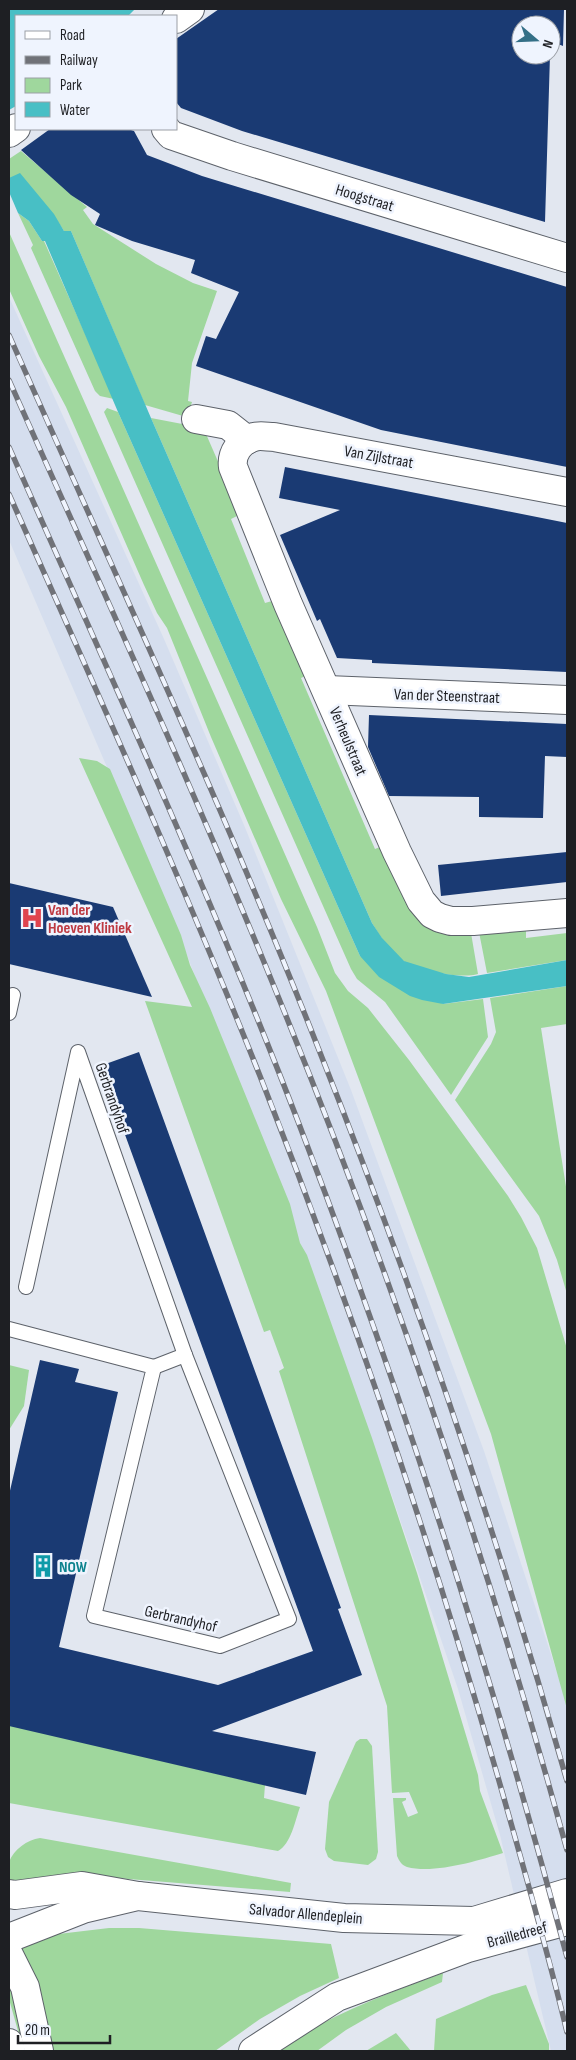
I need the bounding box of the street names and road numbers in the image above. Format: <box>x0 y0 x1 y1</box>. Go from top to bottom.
street label: Hoogstraat <box>333 181 396 216</box>
street label: Van Zijlstraat <box>343 442 415 473</box>
street label: Van der Steenstraat <box>394 685 500 708</box>
street label: Verheulstraat <box>325 704 371 779</box>
street label: Gerbrandyhof <box>91 1060 133 1137</box>
street label: Gerbrandyhof <box>143 1602 219 1637</box>
street label: Salvador Allendeplein <box>248 1900 363 1929</box>
street label: Brailledreef <box>485 1918 550 1953</box>

